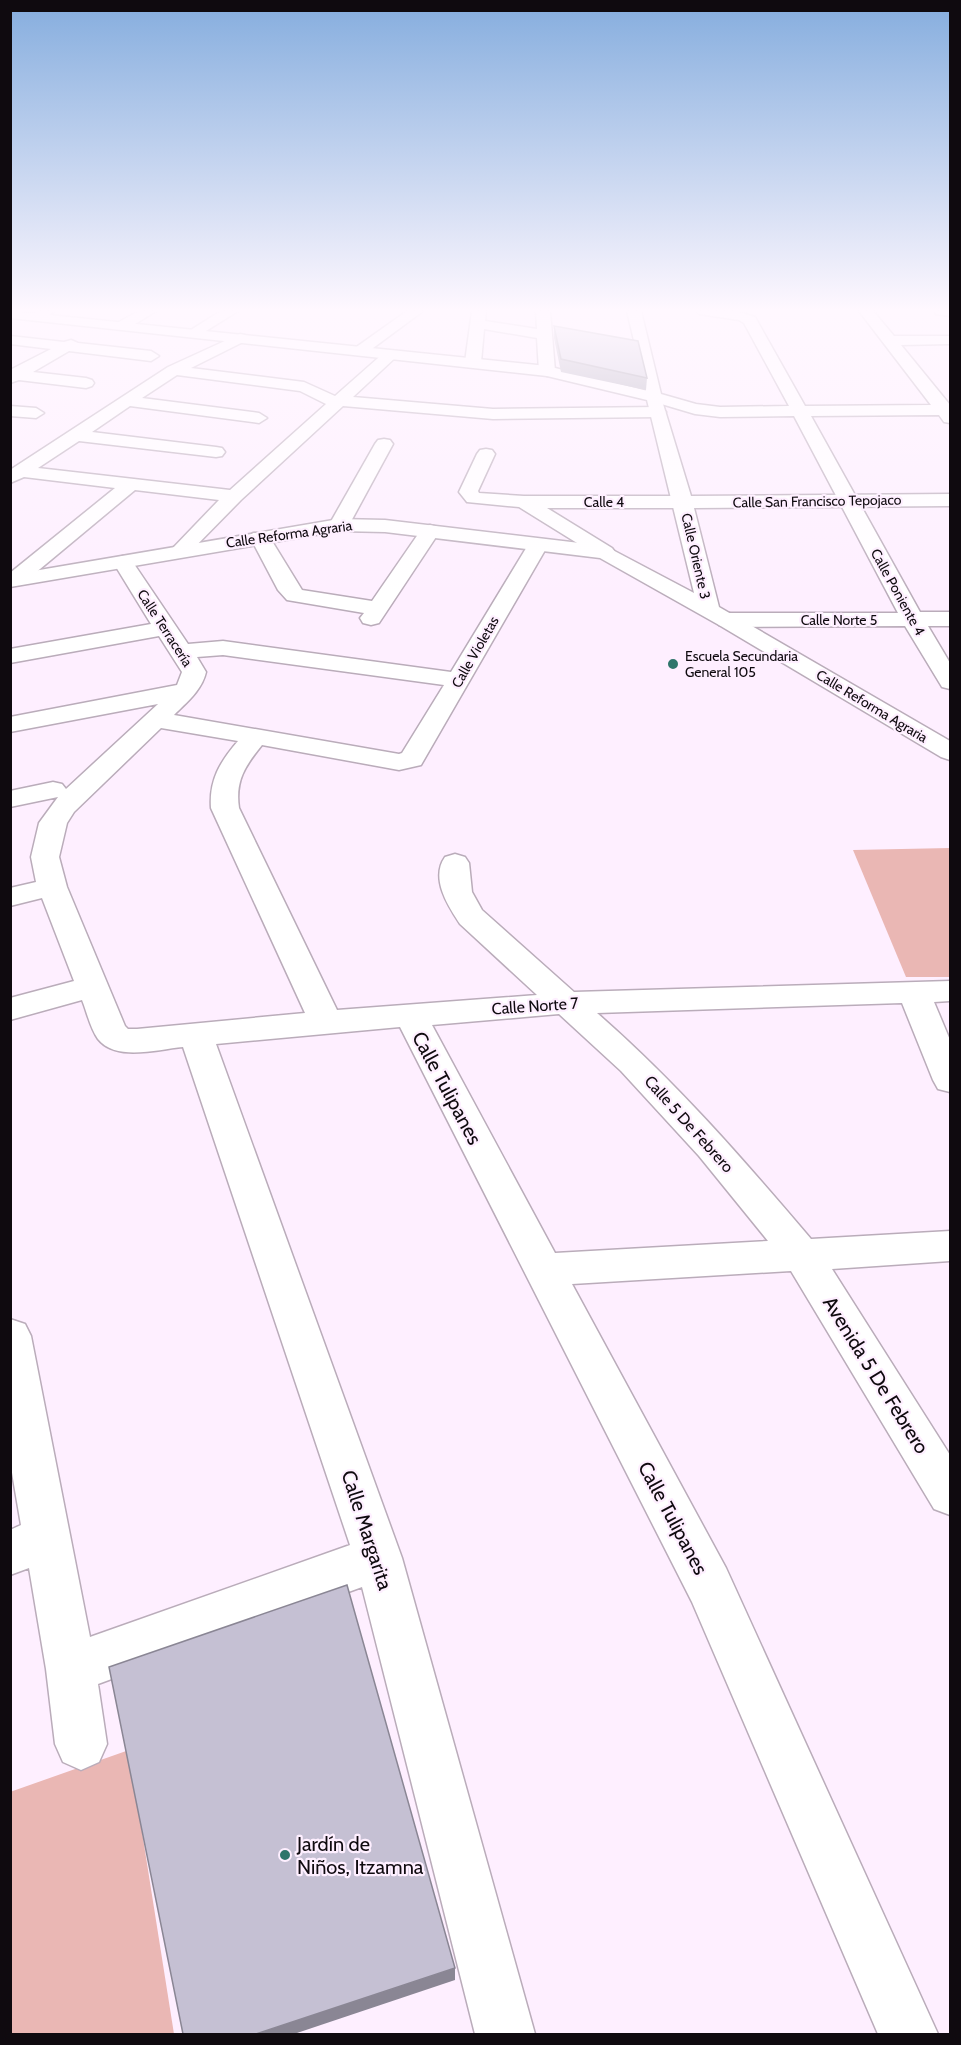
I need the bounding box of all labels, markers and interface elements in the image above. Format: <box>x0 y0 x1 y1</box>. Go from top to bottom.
street label: Calle San Francisco Tepojaco <box>733 491 902 511</box>
street label: Calle 4 <box>584 493 624 511</box>
street label: Calle Oriente 3 <box>677 511 715 601</box>
street label: Calle Reforma Agraria <box>225 516 353 552</box>
street label: Calle Poniente 4 <box>867 545 929 639</box>
street label: Calle Terracería <box>133 586 197 670</box>
street label: Calle Norte 5 <box>801 611 877 629</box>
street label: Calle Violetas <box>447 613 503 691</box>
place label: Escuela Secundaria General 105 <box>685 647 798 681</box>
marker: Escuela Secundaria General 105 <box>666 657 680 671</box>
street label: Calle Reforma Agraria <box>813 666 931 747</box>
street label: Calle Norte 7 <box>491 993 579 1019</box>
street label: Calle Tulipanes <box>407 1027 487 1149</box>
street label: Calle 5 De Febrero <box>641 1072 738 1177</box>
street label: Avenida 5 De Febrero <box>818 1292 934 1458</box>
street label: Calle Tulipanes <box>633 1457 713 1579</box>
street label: Calle Margarita <box>336 1467 398 1593</box>
place label: Jardín de Niños, Itzamna <box>296 1832 424 1879</box>
marker: Jardín de Niños, Itzamna <box>278 1848 292 1862</box>

